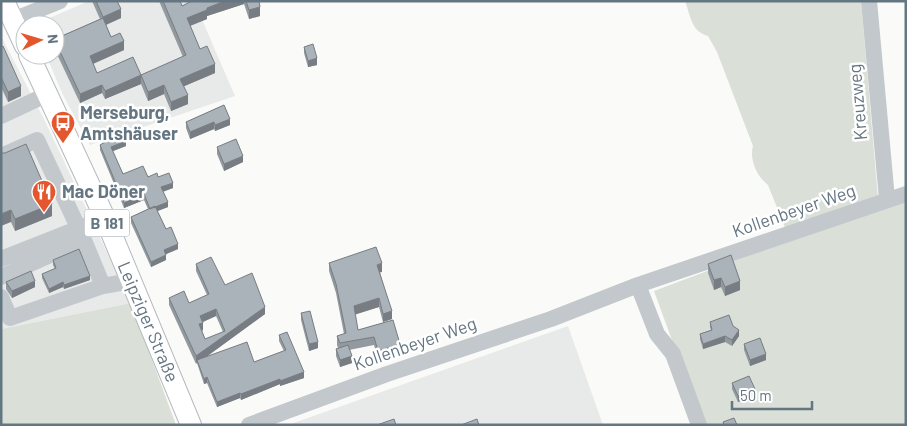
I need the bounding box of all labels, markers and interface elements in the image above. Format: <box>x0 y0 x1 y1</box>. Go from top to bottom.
north arrow <box>15 15 65 65</box>
text: N <box>45 33 62 44</box>
street label: Kreuzweg <box>843 63 871 141</box>
place label: Merseburg, Amtshäuser <box>80 101 178 144</box>
bus stop icon: Merseburg, Amtshäuser <box>50 110 76 144</box>
restaurant icon: Mac Döner <box>31 179 57 213</box>
street label: Kollenbeyer Weg <box>729 179 858 241</box>
place label: Mac Döner <box>62 180 145 202</box>
road number: B 181 <box>84 210 130 237</box>
street label: Leipziger Straße <box>114 258 184 385</box>
street label: Kollenbeyer Weg <box>350 312 479 374</box>
scale bar <box>732 378 812 410</box>
text: 50 m <box>740 386 772 404</box>

